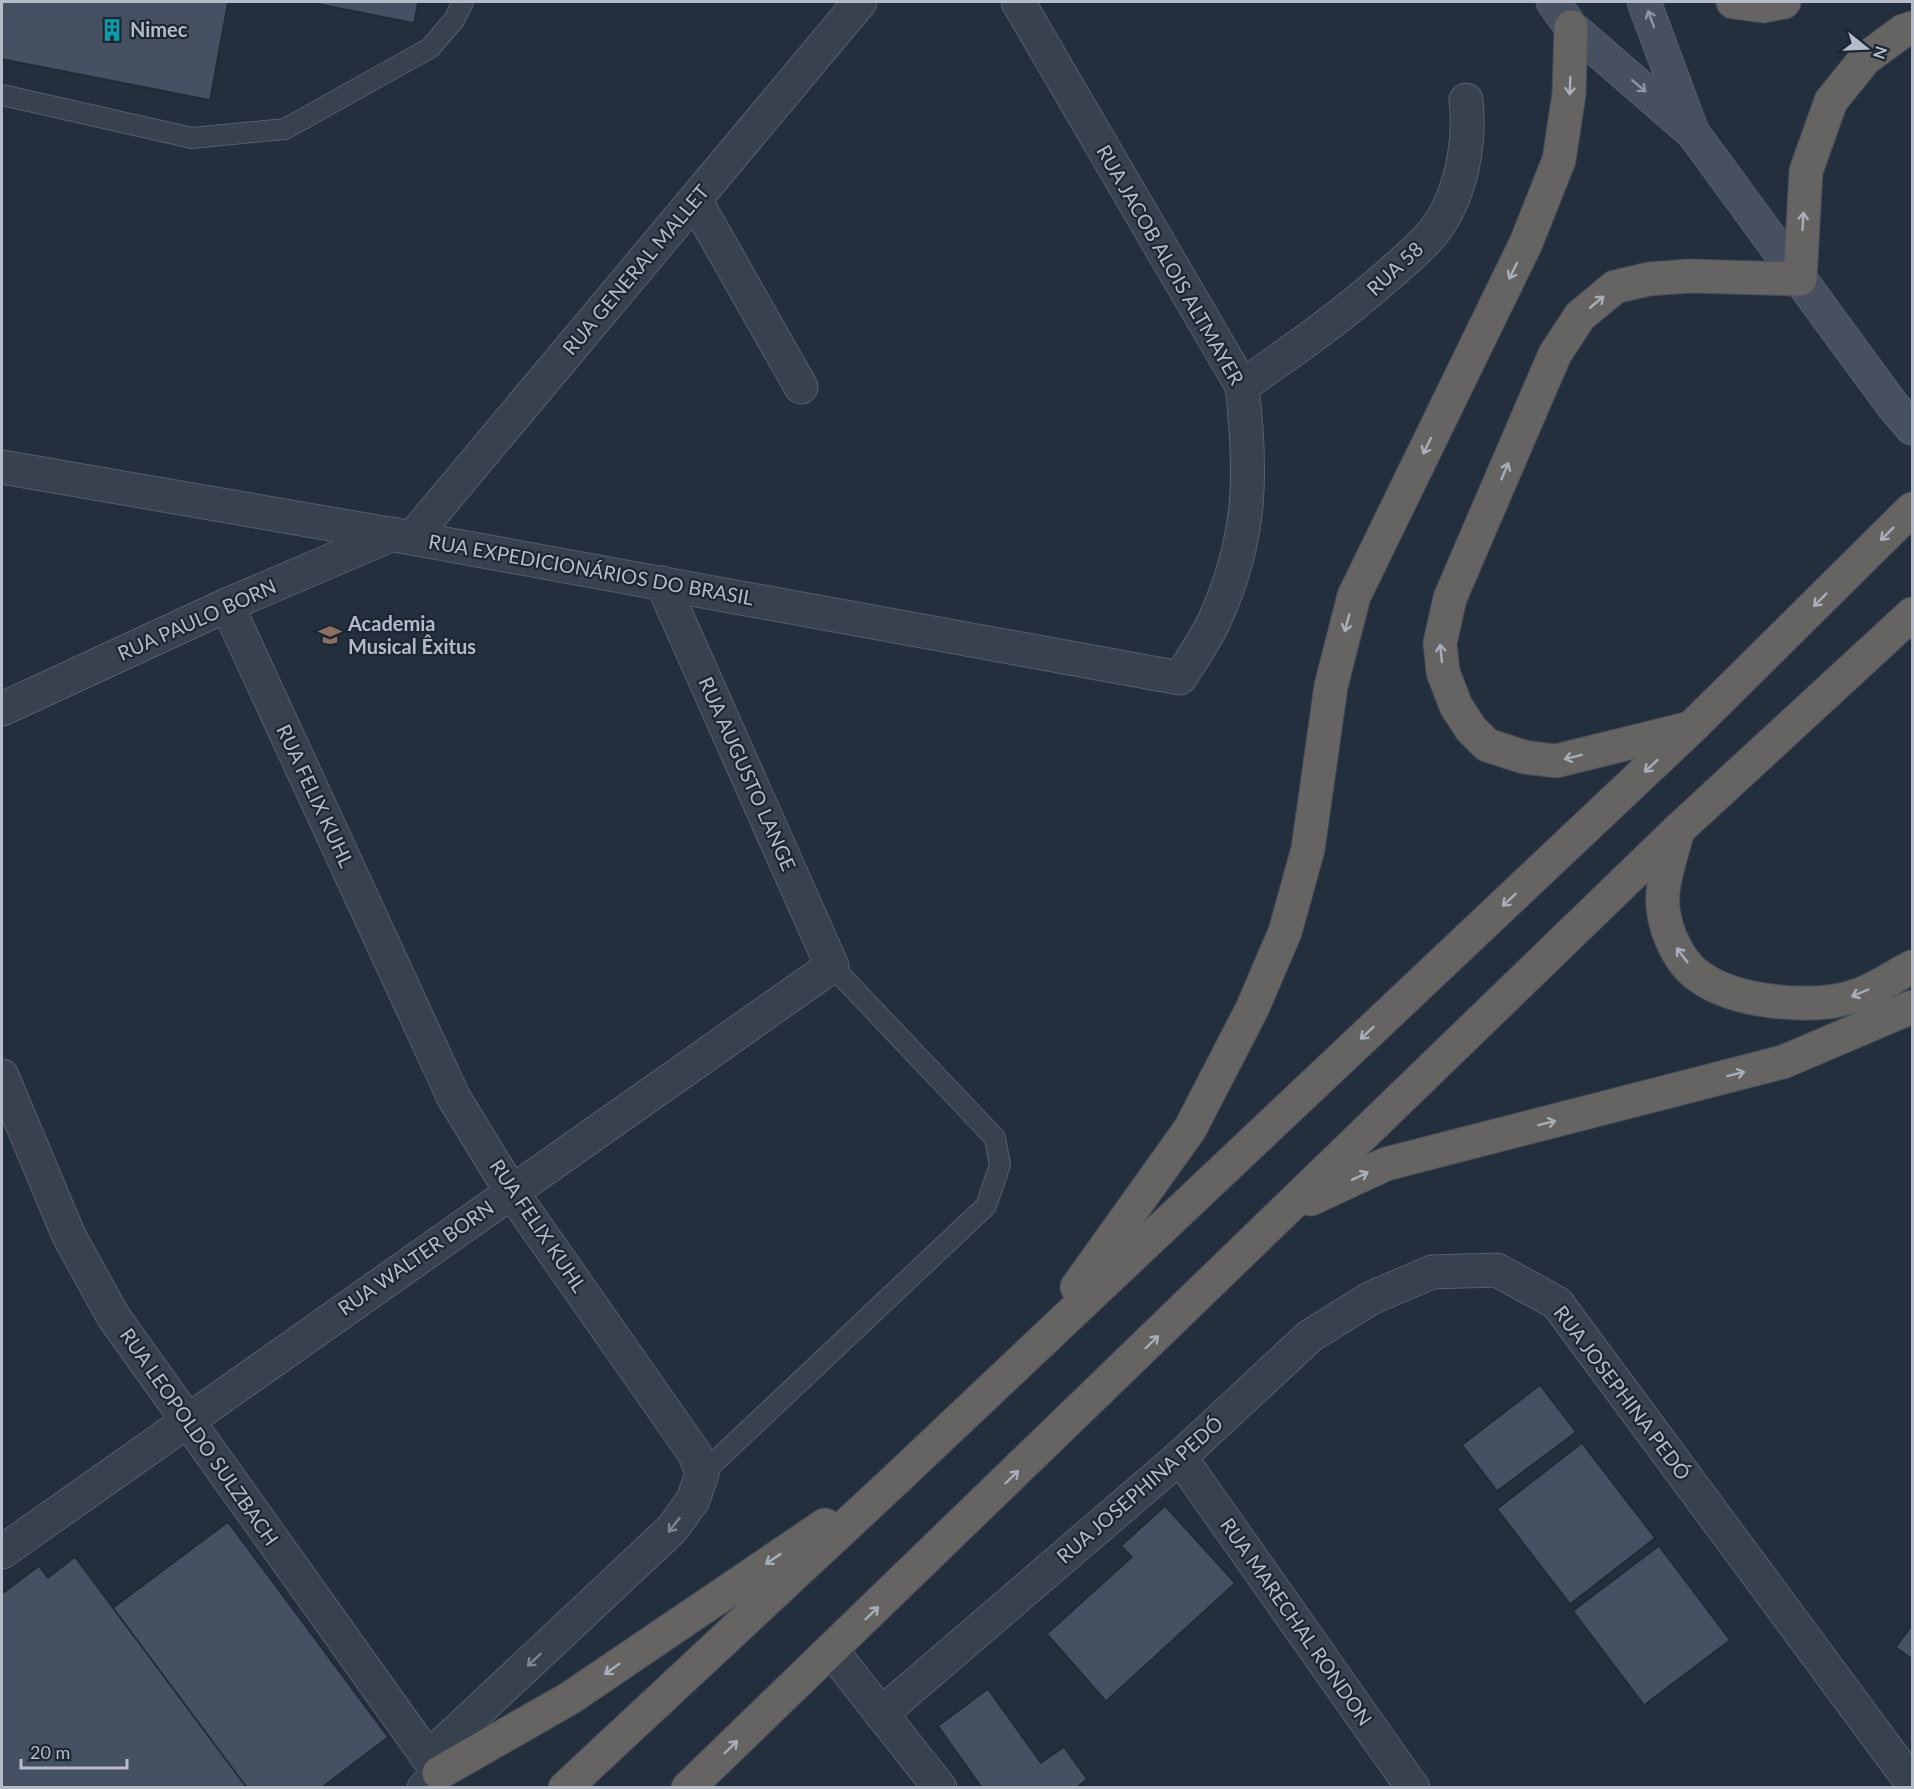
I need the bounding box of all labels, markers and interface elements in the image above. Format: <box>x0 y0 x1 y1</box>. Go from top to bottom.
one-way arrow <box>1645 10 1656 29</box>
building icon: Nimec <box>99 17 125 43</box>
place label: Nimec <box>130 17 188 41</box>
north arrow <box>1836 18 1896 78</box>
text: N <box>1870 44 1892 62</box>
one-way arrow <box>1564 75 1575 95</box>
one-way arrow <box>1631 79 1646 93</box>
street label: RUA JACOB ALOIS ALTMAYER <box>1092 140 1250 389</box>
street label: RUA GENERAL MALLET <box>557 179 714 359</box>
one-way arrow <box>1798 211 1809 231</box>
street label: RUA 58 <box>1361 236 1427 300</box>
one-way arrow <box>1506 261 1518 279</box>
one-way arrow <box>1589 295 1605 308</box>
one-way arrow <box>1421 436 1433 454</box>
one-way arrow <box>1500 462 1511 480</box>
one-way arrow <box>1880 526 1895 541</box>
street label: RUA EXPEDICIONÁRIOS DO BRASIL <box>427 529 756 609</box>
street label: RUA PAULO BORN <box>113 573 280 665</box>
one-way arrow <box>1813 593 1828 608</box>
place label: Academia Musical Êxitus <box>347 611 476 658</box>
one-way arrow <box>1341 613 1352 632</box>
school or university icon: Academia Musical Êxitus <box>317 622 343 648</box>
one-way arrow <box>1435 644 1446 664</box>
street label: RUA AUGUSTO LANGE <box>694 673 802 874</box>
street label: RUA FELIX KUHL <box>272 720 360 871</box>
one-way arrow <box>1564 751 1583 763</box>
one-way arrow <box>1644 759 1659 773</box>
one-way arrow <box>1502 893 1517 907</box>
one-way arrow <box>1676 948 1688 964</box>
one-way arrow <box>1852 988 1870 999</box>
one-way arrow <box>1360 1026 1375 1041</box>
one-way arrow <box>1726 1068 1745 1080</box>
one-way arrow <box>1537 1116 1556 1128</box>
street label: RUA FELIX KUHL <box>485 1154 592 1296</box>
one-way arrow <box>1350 1170 1368 1182</box>
street label: RUA WALTER BORN <box>333 1195 498 1320</box>
street label: RUA JOSEPHINA PEDÓ <box>1549 1301 1696 1484</box>
street label: RUA LEOPOLDO SULZBACH <box>116 1323 284 1550</box>
one-way arrow <box>1145 1334 1160 1349</box>
street label: RUA JOSEPHINA PEDÓ <box>1051 1411 1227 1568</box>
one-way arrow <box>1004 1470 1019 1484</box>
street label: RUA MARECHAL RONDON <box>1216 1513 1378 1730</box>
one-way arrow <box>668 1517 681 1533</box>
one-way arrow <box>765 1553 781 1565</box>
one-way arrow <box>864 1605 879 1620</box>
one-way arrow <box>526 1653 541 1667</box>
one-way arrow <box>604 1663 620 1675</box>
scale bar <box>21 1732 128 1770</box>
one-way arrow <box>723 1740 738 1754</box>
text: 20 m <box>30 1741 70 1763</box>

